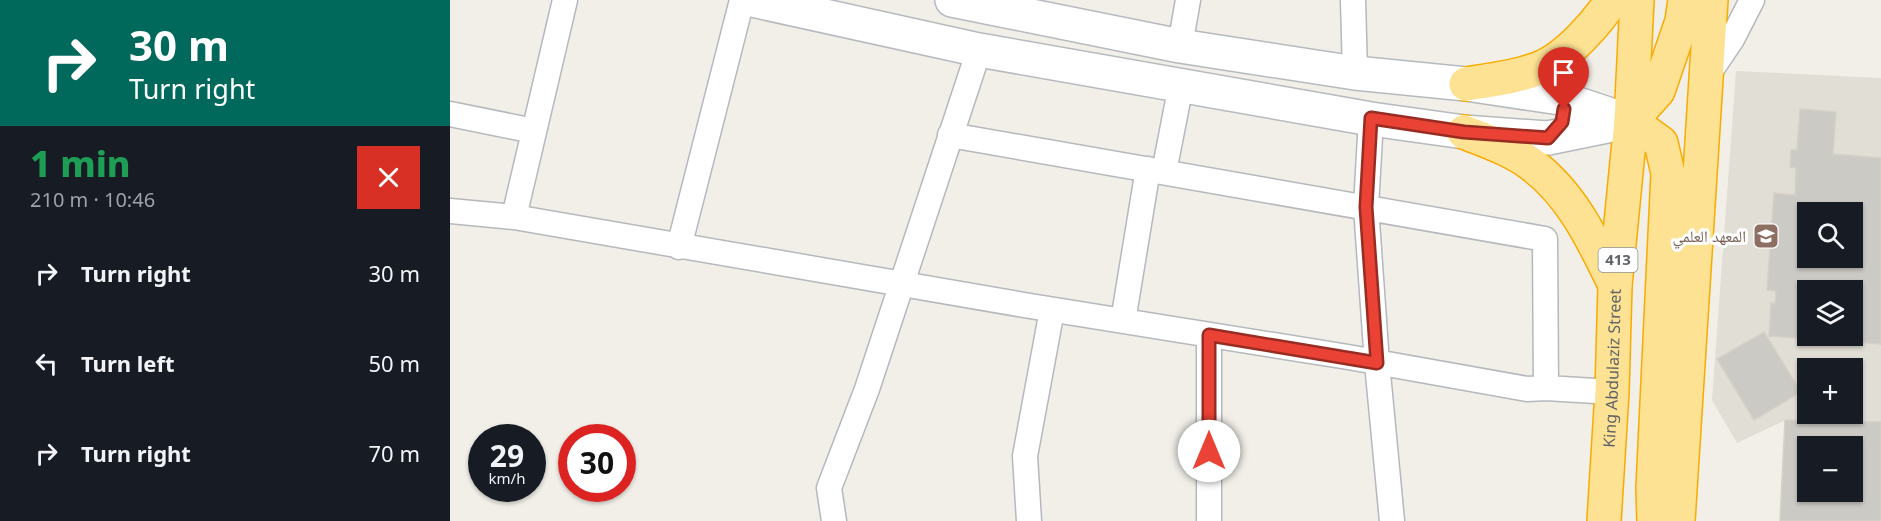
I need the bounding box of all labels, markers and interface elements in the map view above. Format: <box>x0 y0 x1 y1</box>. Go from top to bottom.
text: 30 m <box>129 16 229 73</box>
icon: right <box>30 24 108 102</box>
pin <box>1538 47 1589 109</box>
icon: arrive <box>1547 56 1580 89</box>
text: Turn right <box>129 70 255 107</box>
text: 1 min <box>30 139 131 188</box>
button: close <box>357 146 420 209</box>
text: 210 m · 10:46 <box>30 186 155 213</box>
map controls <box>1797 202 1863 502</box>
button: search <box>1797 202 1863 268</box>
school or university icon: المعهد العلمي <box>1751 221 1781 251</box>
place label: المعهد العلمي <box>1672 225 1746 249</box>
road number: 413 <box>1598 248 1638 272</box>
icon: right <box>30 257 63 290</box>
text: Turn right <box>81 258 191 288</box>
text: 30 m <box>369 258 420 288</box>
button: layers <box>1797 280 1863 346</box>
street label: King Abdulaziz Street <box>1598 288 1626 448</box>
icon: left <box>30 347 63 380</box>
text: Turn left <box>81 348 175 378</box>
text: 50 m <box>369 348 420 378</box>
button: + <box>1797 358 1863 424</box>
position arrow <box>1177 419 1241 483</box>
speed limit sign: 30 <box>558 424 636 502</box>
text: 29 <box>490 435 524 476</box>
button: − <box>1797 436 1863 502</box>
icon: right <box>30 437 63 470</box>
text: Turn right <box>81 438 191 468</box>
text: 70 m <box>369 438 420 468</box>
text: km/h <box>489 468 525 488</box>

